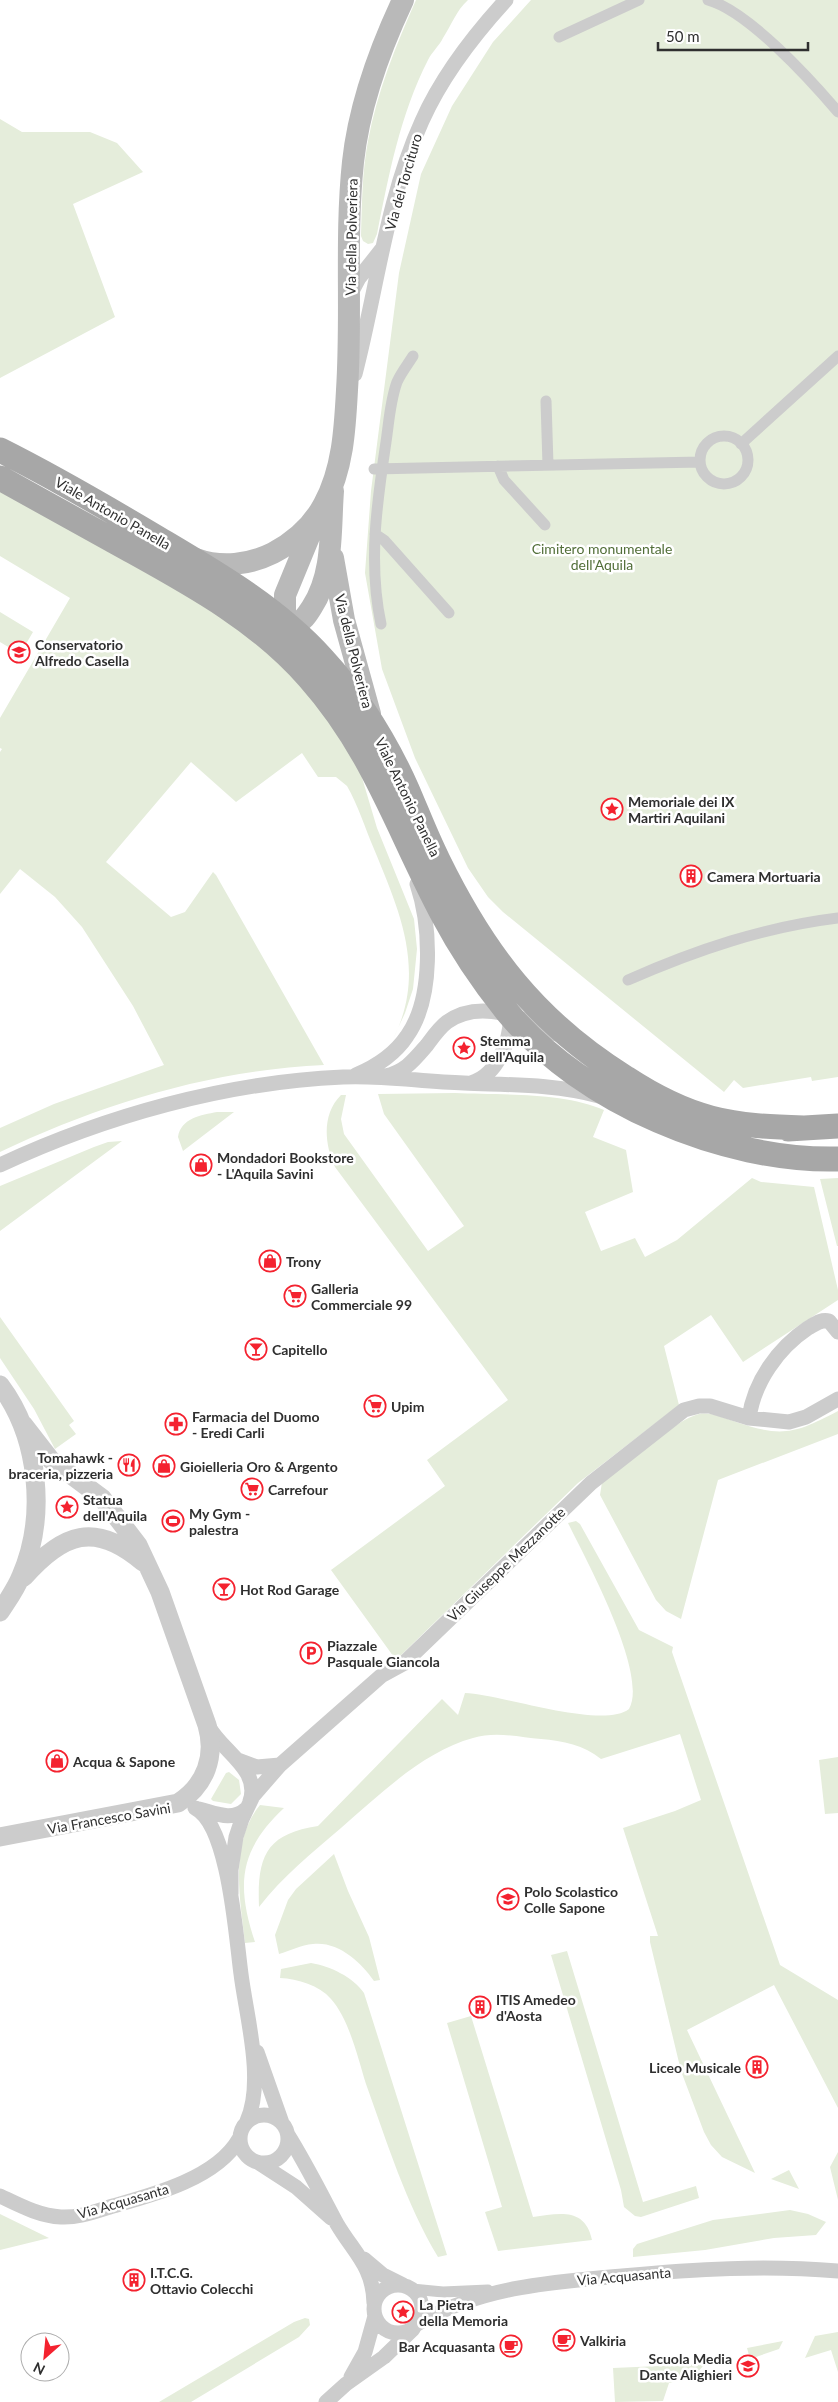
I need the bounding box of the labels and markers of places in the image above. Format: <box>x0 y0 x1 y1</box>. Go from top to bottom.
place label: Conservatorio Alfredo Casella <box>34 636 129 669</box>
school or university icon: Conservatorio Alfredo Casella <box>7 640 31 664</box>
place label: Memoriale dei IX Martiri Aquilani <box>628 793 735 826</box>
place icon: Memoriale dei IX Martiri Aquilani <box>600 797 624 821</box>
building icon: Camera Mortuaria <box>679 864 703 888</box>
place label: Camera Mortuaria <box>707 868 821 885</box>
place label: Stemma dell'Aquila <box>480 1032 544 1065</box>
place icon: Stemma dell'Aquila <box>452 1036 476 1060</box>
place label: Mondadori Bookstore - L'Aquila Savini <box>217 1149 354 1182</box>
shop icon: Mondadori Bookstore - L'Aquila Savini <box>189 1153 213 1177</box>
shop icon: Trony <box>258 1249 282 1273</box>
place label: Trony <box>286 1253 322 1270</box>
place label: Galleria Commerciale 99 <box>311 1280 412 1313</box>
supermarket icon: Galleria Commerciale 99 <box>283 1284 307 1308</box>
bar icon: Capitello <box>244 1337 268 1361</box>
place label: Capitello <box>272 1341 328 1358</box>
supermarket icon: Upim <box>363 1394 387 1418</box>
place label: Upim <box>391 1398 424 1415</box>
place label: Farmacia del Duomo - Eredi Carli <box>192 1408 320 1441</box>
pharmacy icon: Farmacia del Duomo - Eredi Carli <box>164 1412 188 1436</box>
place label: Tomahawk - braceria, pizzeria <box>9 1449 113 1482</box>
restaurant icon: Tomahawk - braceria, pizzeria <box>117 1453 141 1477</box>
shop icon: Gioielleria Oro & Argento <box>152 1454 176 1478</box>
place label: Gioielleria Oro & Argento <box>180 1458 338 1475</box>
supermarket icon: Carrefour <box>240 1477 264 1501</box>
place label: Carrefour <box>268 1481 329 1498</box>
place label: Statua dell'Aquila <box>83 1491 147 1524</box>
place icon: Statua dell'Aquila <box>55 1495 79 1519</box>
place label: My Gym - palestra <box>189 1505 250 1538</box>
sports icon: My Gym - palestra <box>161 1509 185 1533</box>
bar icon: Hot Rod Garage <box>212 1577 236 1601</box>
place label: Hot Rod Garage <box>240 1581 340 1598</box>
place label: Piazzale Pasquale Giancola <box>327 1637 440 1670</box>
parking icon: Piazzale Pasquale Giancola <box>299 1641 323 1665</box>
shop icon: Acqua & Sapone <box>45 1749 69 1773</box>
place label: Acqua & Sapone <box>72 1753 176 1770</box>
place label: Polo Scolastico Colle Sapone <box>524 1883 618 1916</box>
school or university icon: Polo Scolastico Colle Sapone <box>496 1887 520 1911</box>
place label: ITIS Amedeo d'Aosta <box>496 1991 576 2024</box>
building icon: ITIS Amedeo d'Aosta <box>468 1995 492 2019</box>
building icon: Liceo Musicale <box>745 2055 769 2079</box>
place label: Liceo Musicale <box>649 2059 742 2076</box>
place label: I.T.C.G. Ottavio Colecchi <box>150 2264 253 2297</box>
building icon: I.T.C.G. Ottavio Colecchi <box>122 2268 146 2292</box>
place label: La Pietra della Memoria <box>419 2296 508 2329</box>
place icon: La Pietra della Memoria <box>391 2300 415 2324</box>
cafe icon: Valkiria <box>552 2328 576 2352</box>
place label: Valkiria <box>579 2332 626 2349</box>
cafe icon: Bar Acquasanta <box>499 2334 523 2358</box>
place label: Bar Acquasanta <box>398 2338 495 2355</box>
place label: Scuola Media Dante Alighieri <box>639 2350 732 2383</box>
school or university icon: Scuola Media Dante Alighieri <box>736 2354 760 2378</box>

